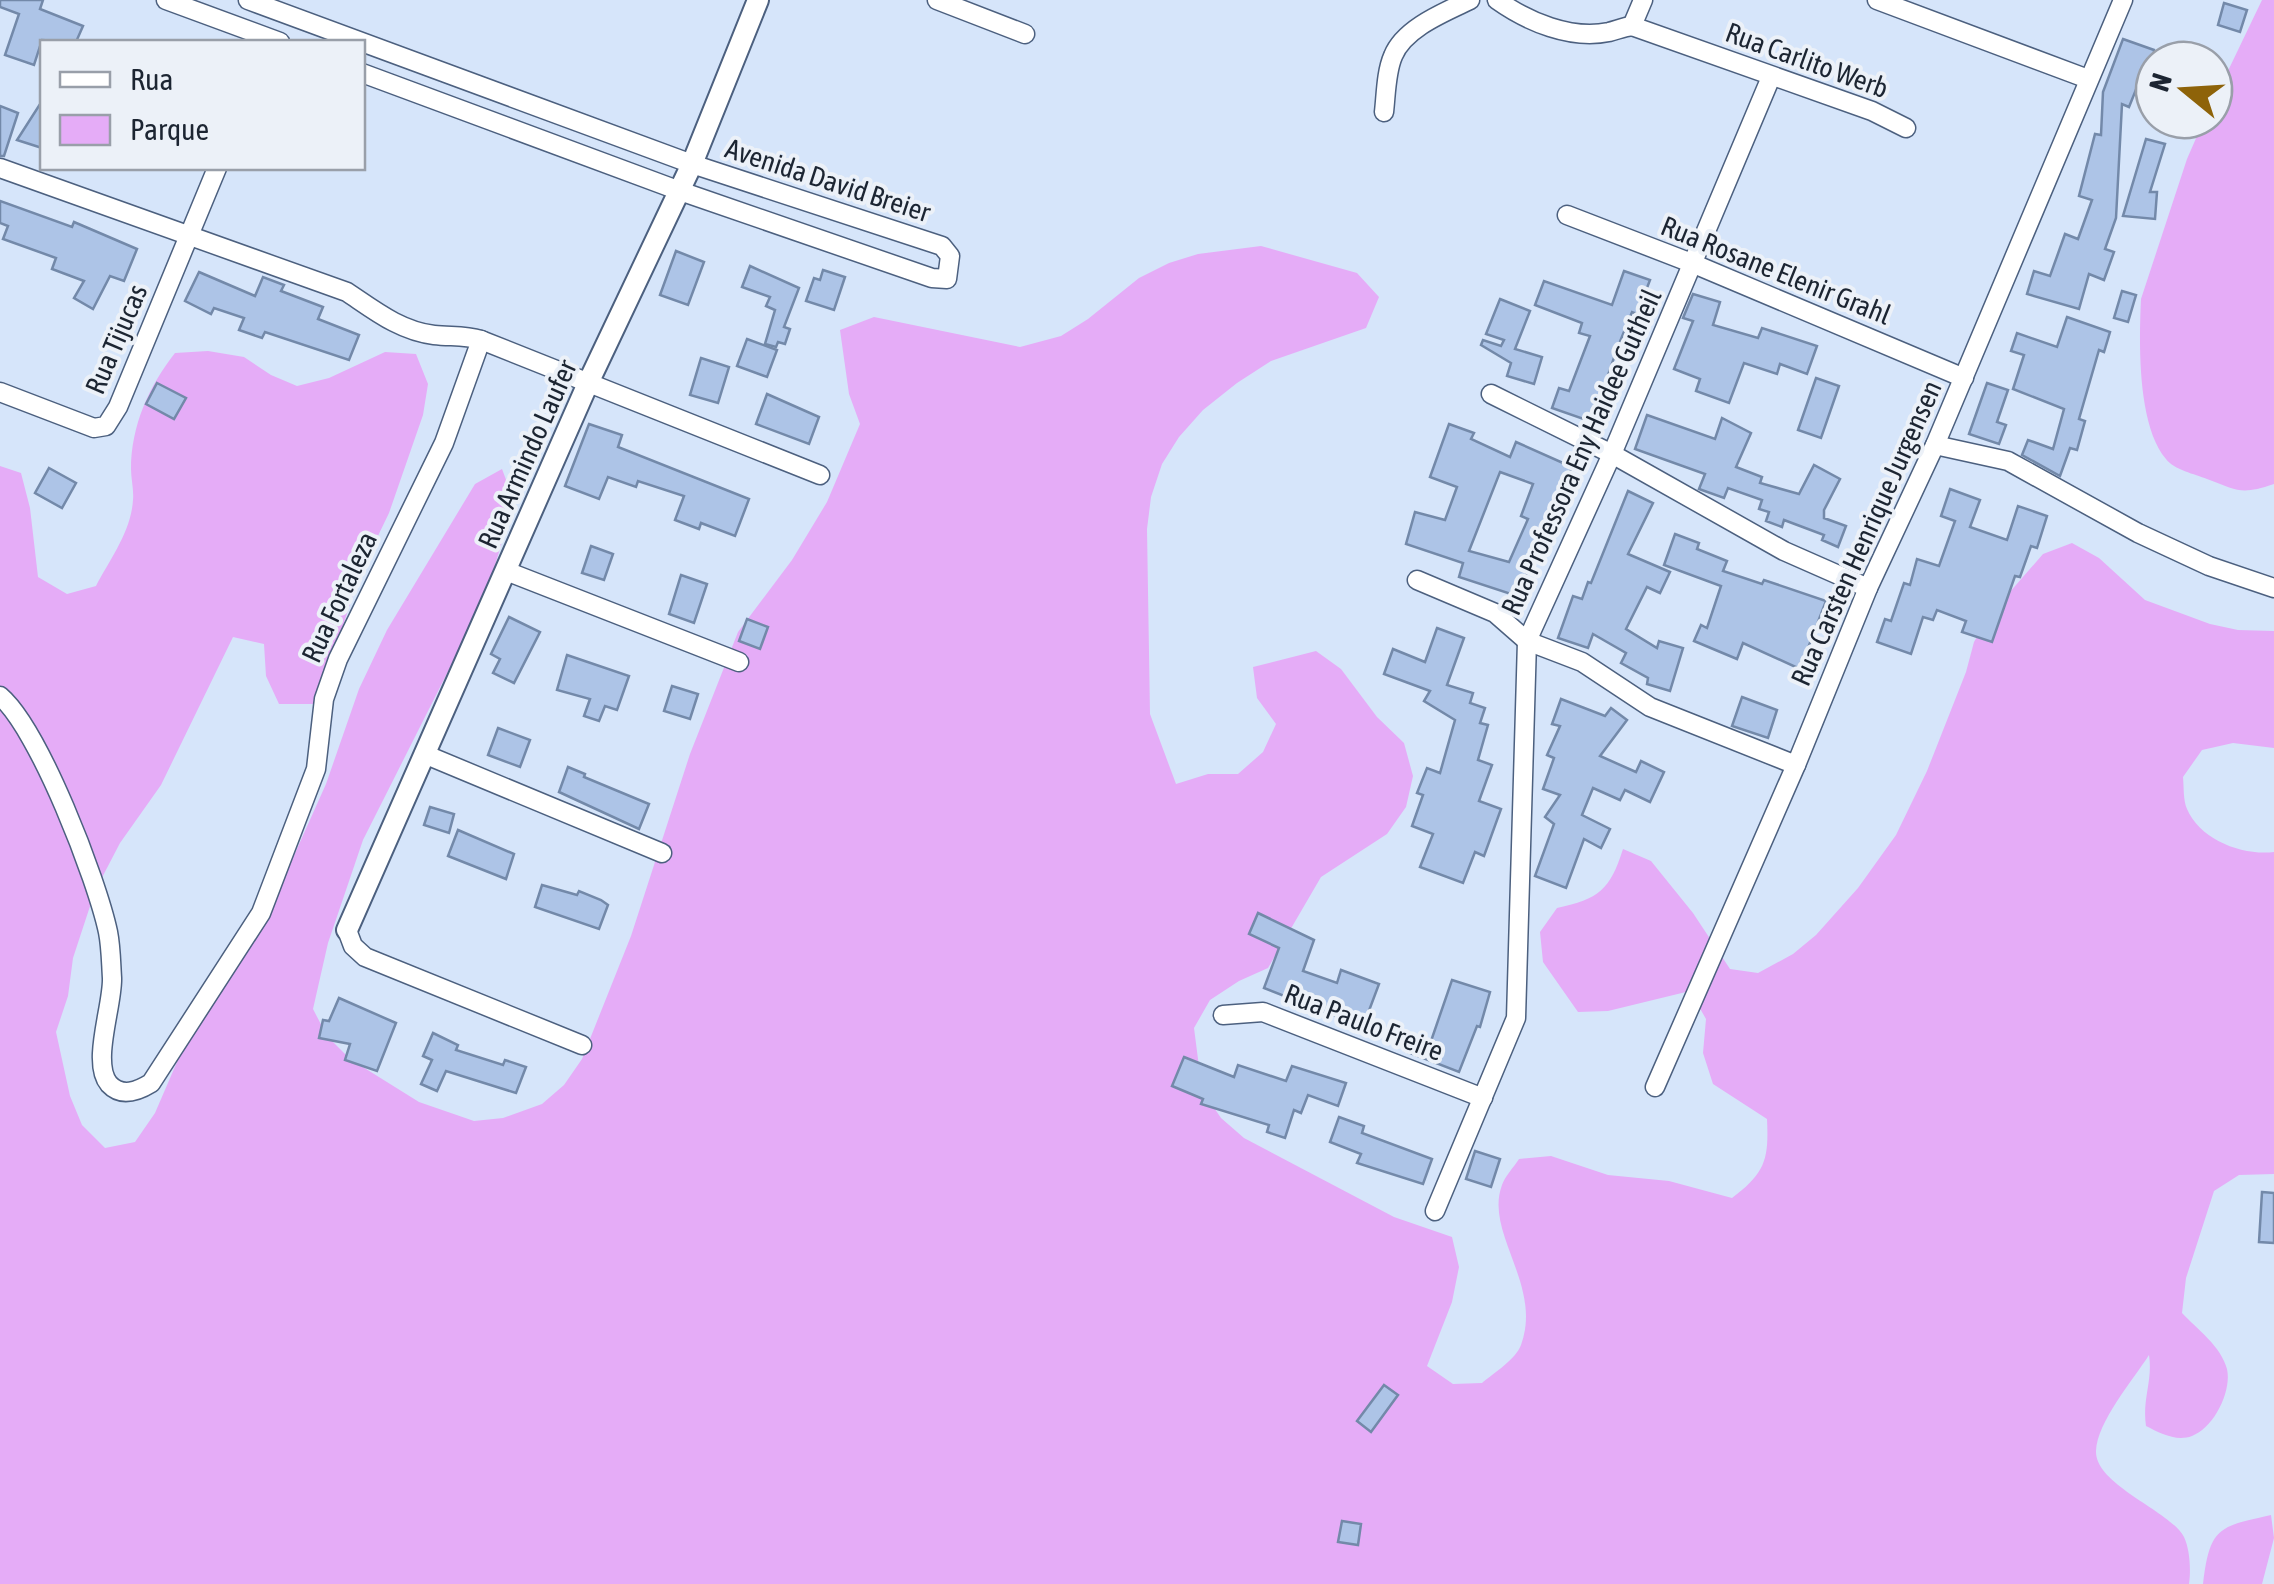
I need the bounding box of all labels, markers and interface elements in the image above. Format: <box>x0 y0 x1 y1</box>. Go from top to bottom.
street label: Rua Carlito Werb <box>1721 16 1893 104</box>
legend <box>40 40 365 170</box>
north arrow <box>2134 40 2234 140</box>
text: Rua <box>130 62 173 96</box>
text: N <box>2142 69 2178 95</box>
text: Parque <box>130 112 209 146</box>
street label: Avenida David Breier <box>722 132 935 228</box>
street label: Rua Rosane Elenir Grahl <box>1656 209 1896 331</box>
street label: Rua Tijucas <box>79 279 153 399</box>
street label: Rua Professora Eny Haidee Gutheil <box>1495 284 1668 620</box>
street label: Rua Armindo Laufer <box>471 354 583 553</box>
street label: Rua Carsten Henrique Jurgensen <box>1784 376 1948 690</box>
street label: Rua Fortaleza <box>295 527 383 667</box>
street label: Rua Paulo Freire <box>1280 977 1448 1067</box>

